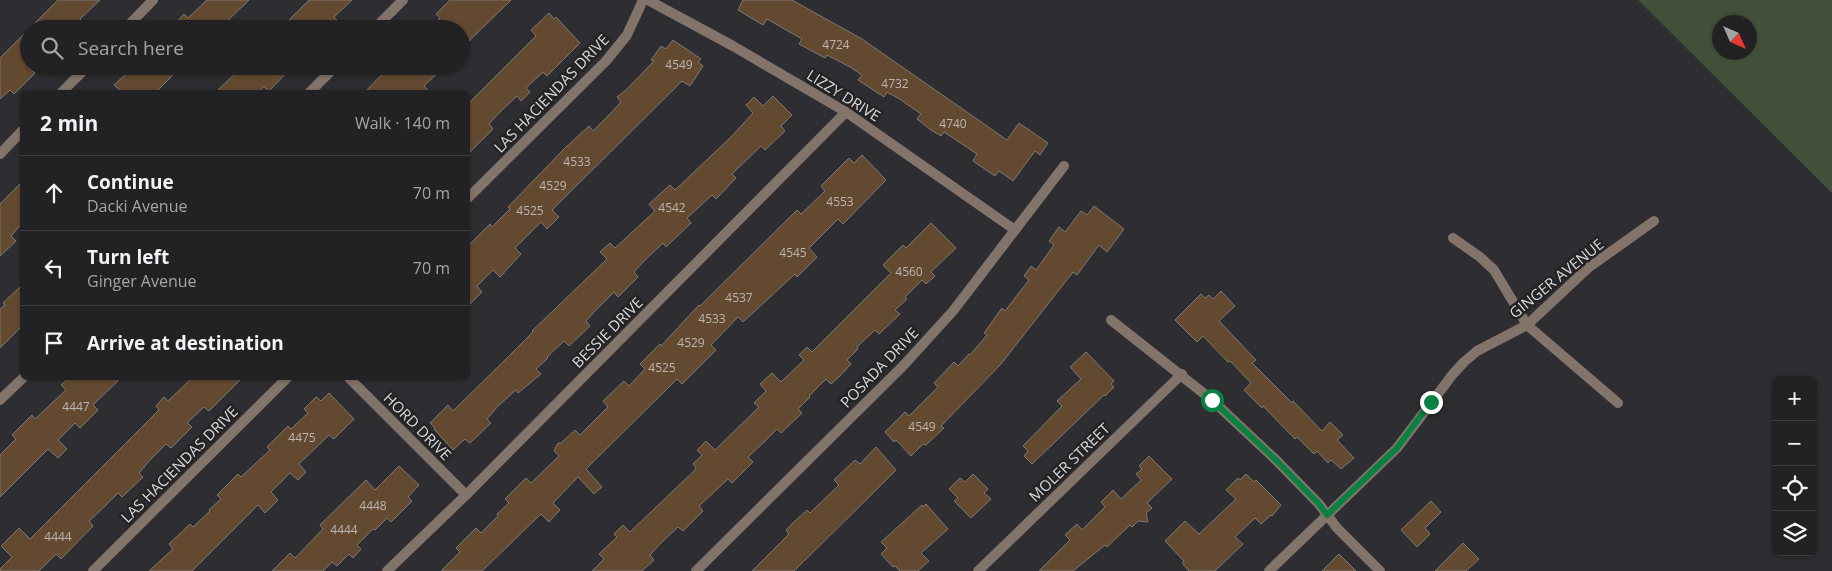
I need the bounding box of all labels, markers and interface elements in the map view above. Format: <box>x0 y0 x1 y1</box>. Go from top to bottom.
north arrow <box>1712 15 1757 60</box>
search box <box>20 20 470 75</box>
street label: LAS HACIENDAS DRIVE <box>489 29 613 157</box>
icon: search <box>38 34 66 62</box>
text: Search here <box>78 35 184 61</box>
house number: 4724 <box>822 36 850 53</box>
house number: 4549 <box>665 56 693 73</box>
street label: LIZZY DRIVE <box>803 65 885 125</box>
house number: 4732 <box>881 75 909 92</box>
text: 2 min <box>40 109 98 137</box>
text: Walk · 140 m <box>355 112 450 134</box>
house number: 4740 <box>939 115 967 132</box>
house number: 4533 <box>563 153 591 170</box>
text: Continue <box>87 169 174 195</box>
house number: 4529 <box>539 177 567 194</box>
icon: ahead <box>40 179 68 207</box>
text: 70 m <box>413 182 450 204</box>
house number: 4553 <box>826 193 854 210</box>
text: Dacki Avenue <box>87 195 187 217</box>
house number: 4542 <box>658 199 686 216</box>
house number: 4525 <box>516 202 544 219</box>
street label: GINGER AVENUE <box>1505 234 1607 322</box>
text: Turn left <box>87 244 169 270</box>
house number: 4545 <box>779 244 807 261</box>
icon: left <box>40 254 68 282</box>
text: 70 m <box>413 257 450 279</box>
house number: 4560 <box>895 263 923 280</box>
text: Ginger Avenue <box>87 270 197 292</box>
house number: 4537 <box>725 289 753 306</box>
street label: BESSIE DRIVE <box>567 292 647 372</box>
house number: 4533 <box>698 310 726 327</box>
street label: POSADA DRIVE <box>836 323 922 411</box>
icon: arrive <box>40 329 68 357</box>
text: Arrive at destination <box>87 330 284 356</box>
house number: 4529 <box>677 334 705 351</box>
house number: 4525 <box>648 359 676 376</box>
map controls <box>1772 376 1817 556</box>
button: + <box>1772 376 1817 421</box>
street label: HORD DRIVE <box>380 388 456 464</box>
route start <box>1201 389 1224 412</box>
route end <box>1420 391 1443 414</box>
house number: 4447 <box>62 398 90 415</box>
street label: LAS HACIENDAS DRIVE <box>116 401 242 527</box>
house number: 4549 <box>908 418 936 435</box>
street label: MOLER STREET <box>1024 418 1114 506</box>
button: − <box>1772 421 1817 466</box>
house number: 4475 <box>288 429 316 446</box>
button: locate <box>1772 466 1817 511</box>
house number: 4448 <box>359 497 387 514</box>
button: layers <box>1772 511 1817 556</box>
house number: 4444 <box>330 521 358 538</box>
house number: 4444 <box>44 528 72 545</box>

